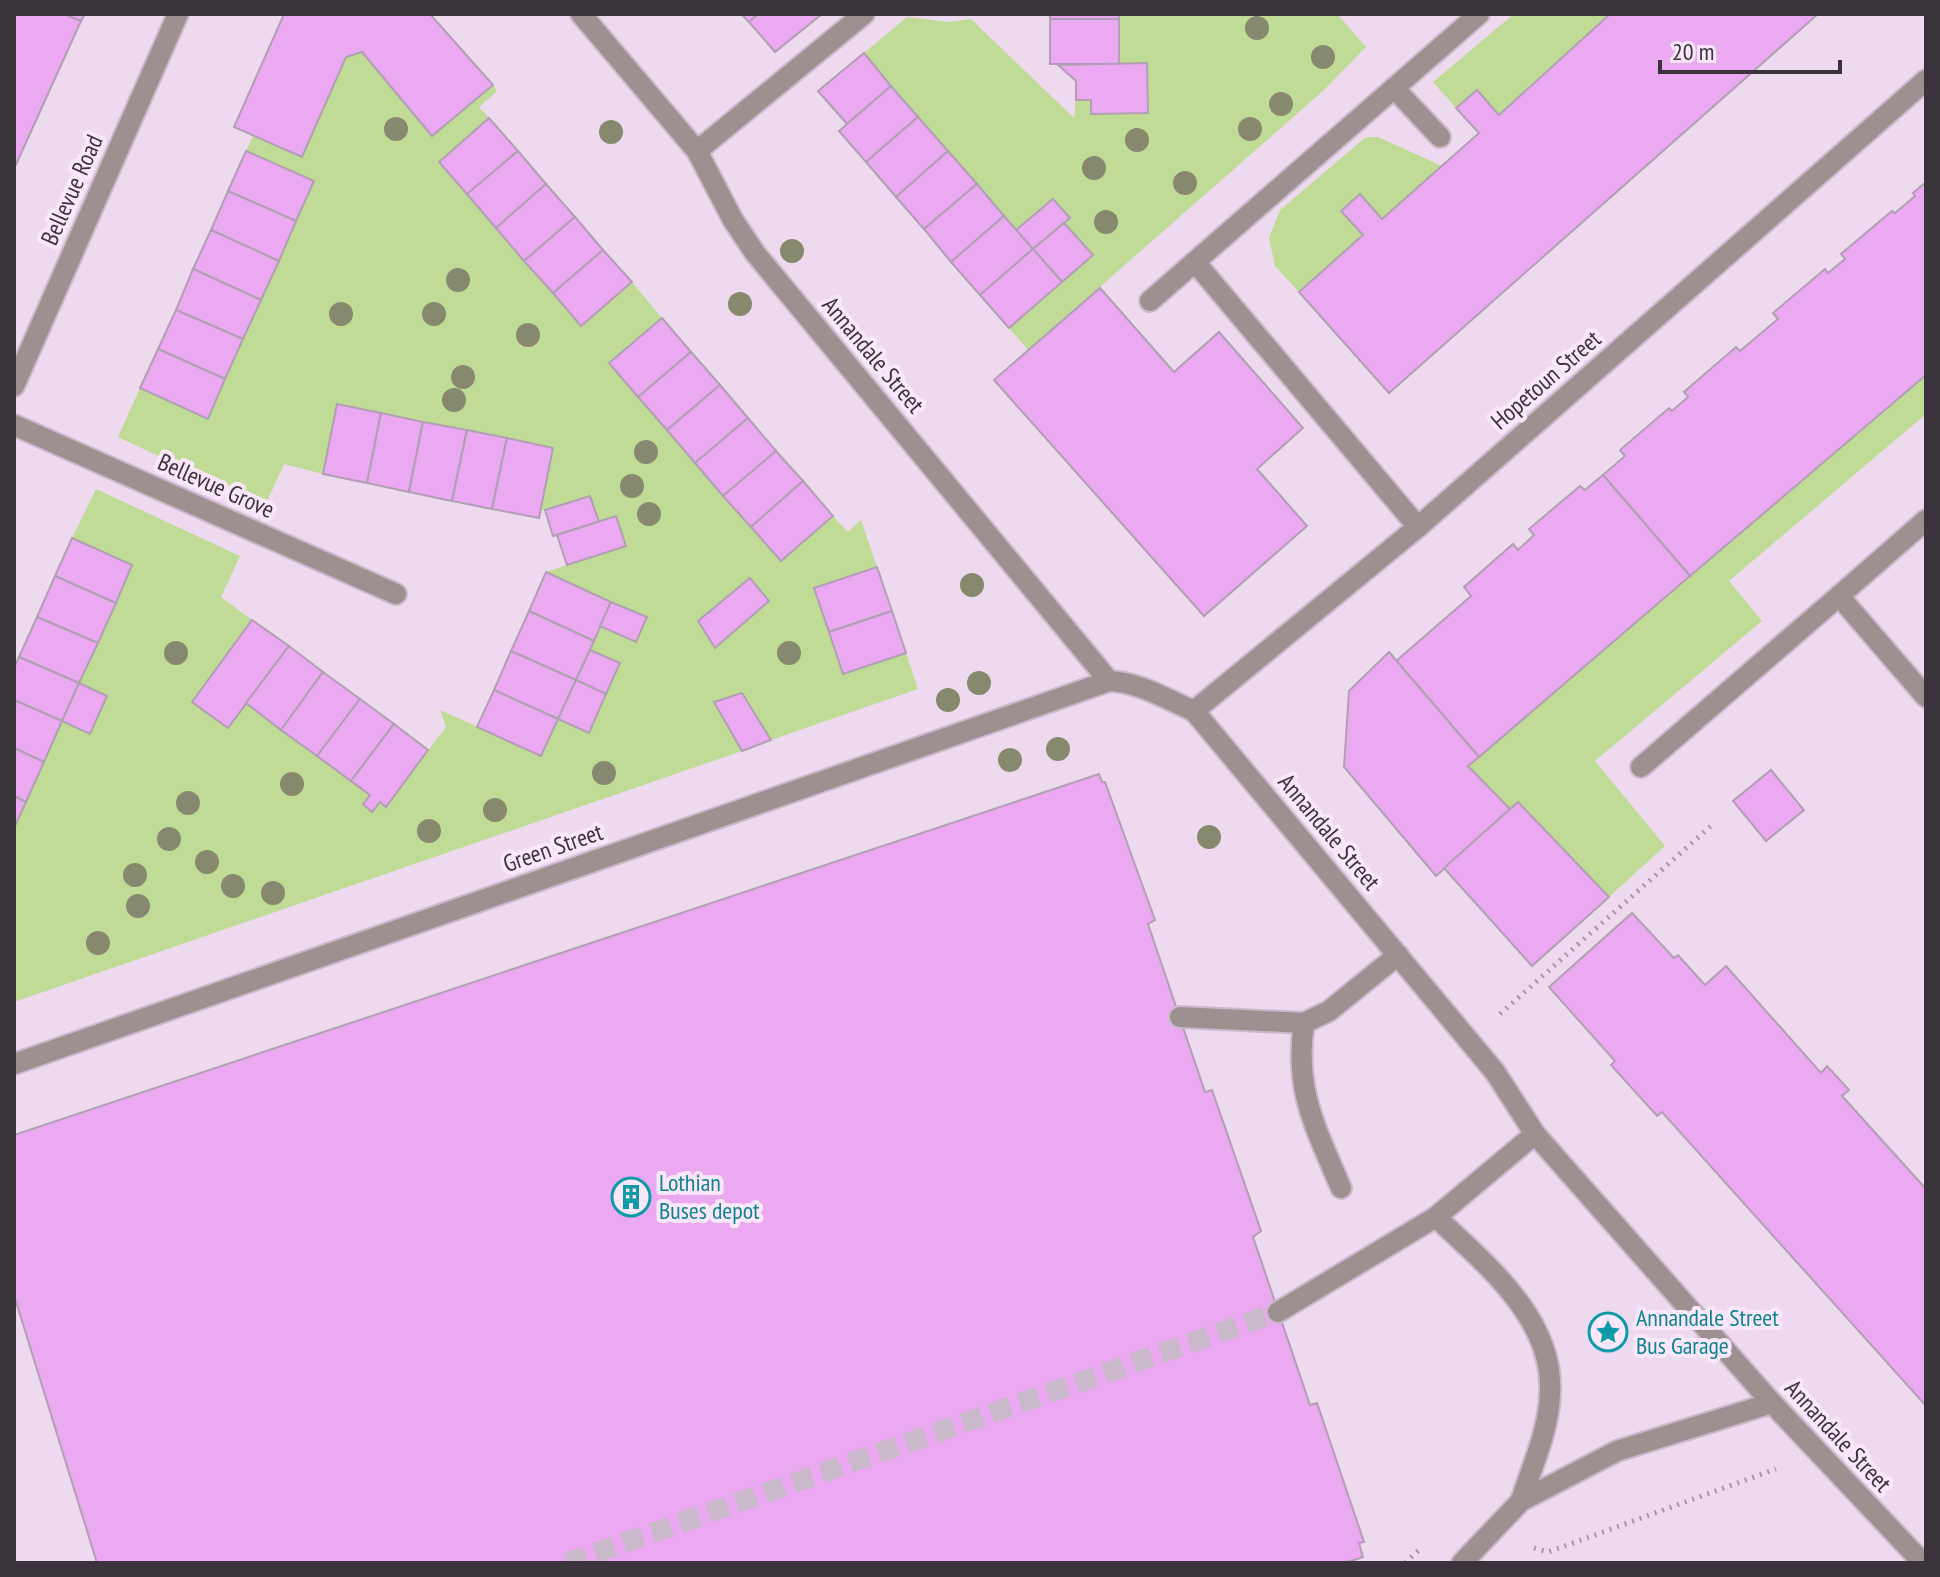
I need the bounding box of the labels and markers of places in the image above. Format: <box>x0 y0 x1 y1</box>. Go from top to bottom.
place label: Lothian Buses depot <box>659 1167 760 1226</box>
building icon: Lothian Buses depot <box>610 1176 652 1218</box>
place label: Annandale Street Bus Garage <box>1636 1302 1779 1361</box>
place icon: Annandale Street Bus Garage <box>1587 1311 1629 1353</box>

